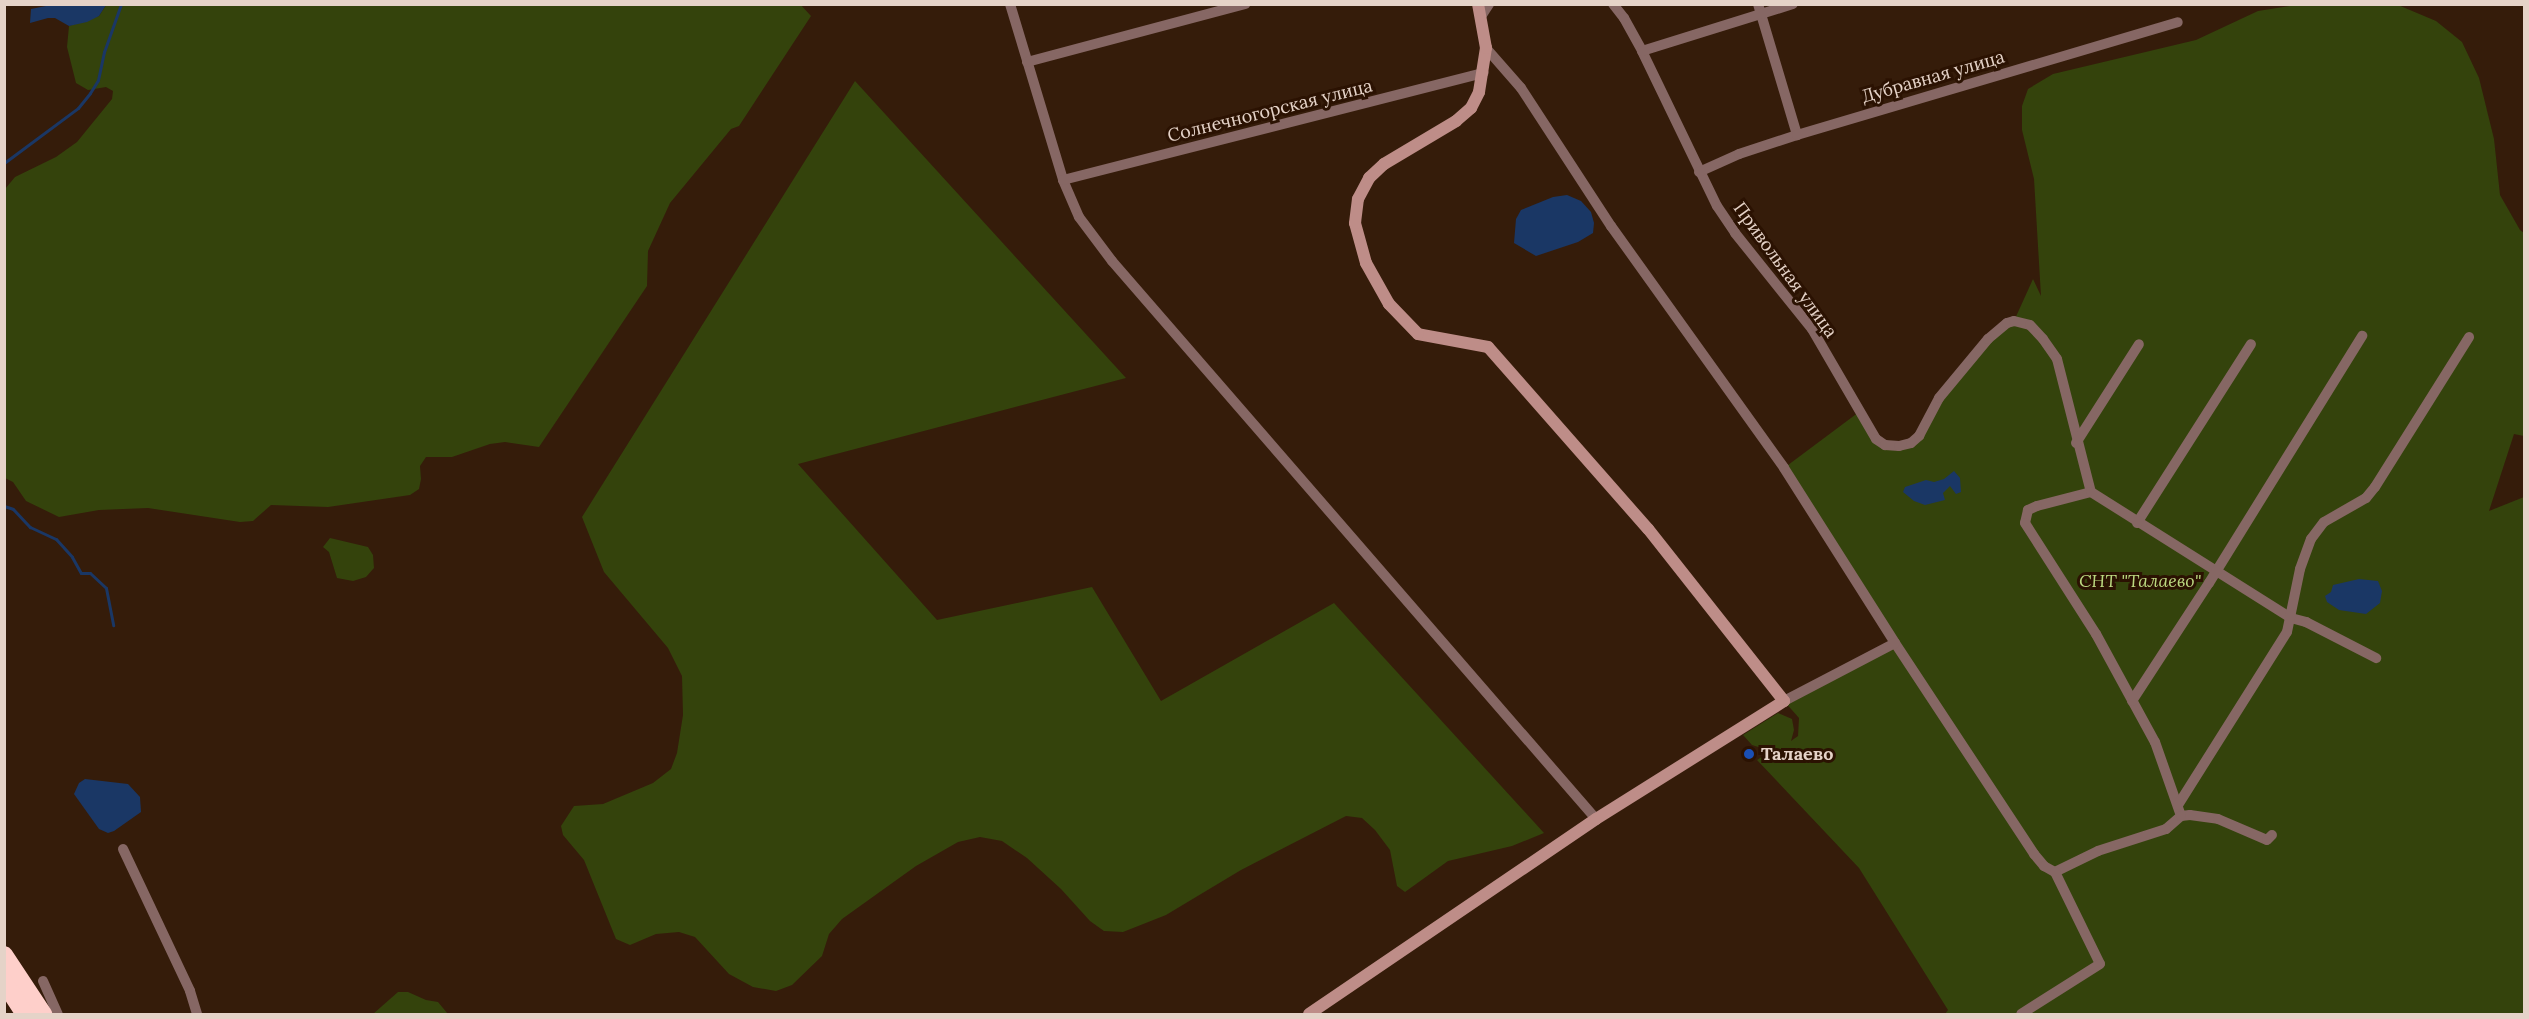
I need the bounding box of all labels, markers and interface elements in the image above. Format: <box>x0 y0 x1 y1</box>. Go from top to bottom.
street label: Дубравная улица <box>1859 46 2007 108</box>
street label: Солнечногорская улица <box>1165 75 1375 147</box>
street label: Привольная улица <box>1729 198 1841 342</box>
park label: СНТ "Талаево" <box>2079 570 2201 592</box>
place label: Талаево <box>1761 743 1833 765</box>
marker: Талаево <box>1742 747 1756 761</box>

